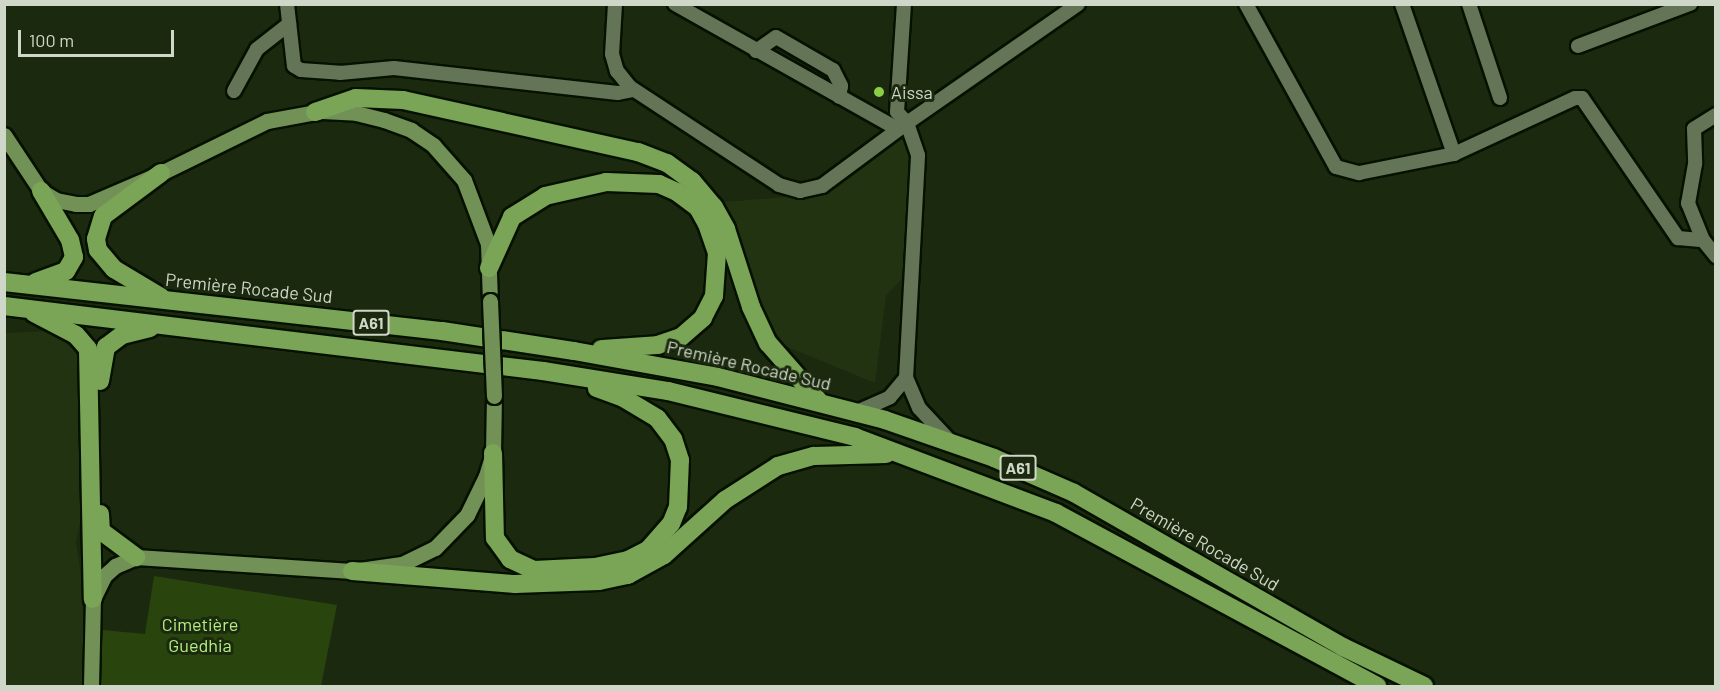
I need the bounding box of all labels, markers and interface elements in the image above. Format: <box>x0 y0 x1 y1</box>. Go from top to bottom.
scale bar <box>21 18 177 56</box>
text: 100 m <box>29 29 74 51</box>
place label: Aissa <box>891 81 933 103</box>
marker: Aissa <box>872 85 886 99</box>
street label: Première Rocade Sud <box>164 268 334 308</box>
road number: A61 <box>352 310 391 336</box>
street label: Première Rocade Sud <box>665 336 833 394</box>
road number: A61 <box>998 455 1038 481</box>
street label: Première Rocade Sud <box>1127 493 1283 595</box>
park label: Cimetière Guedhia <box>162 614 238 656</box>

